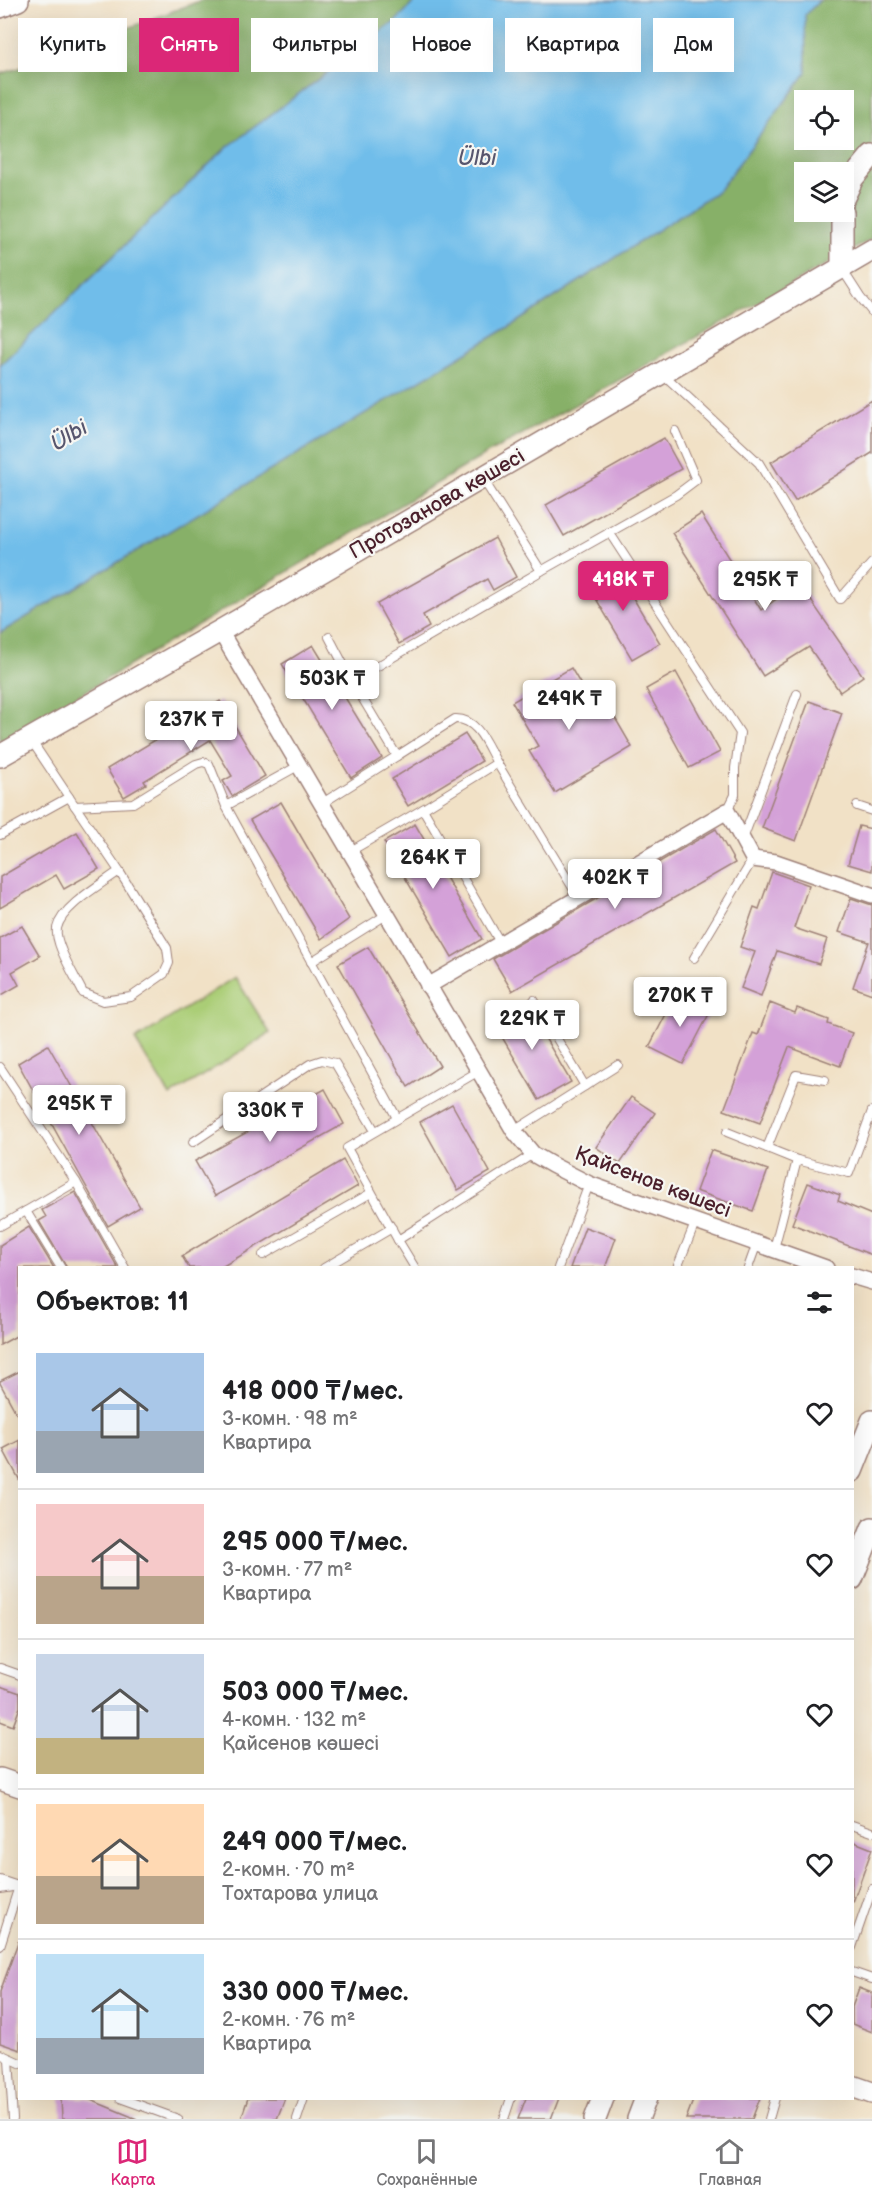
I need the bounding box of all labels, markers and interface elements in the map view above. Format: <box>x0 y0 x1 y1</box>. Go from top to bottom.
chip: Купить <box>18 18 127 72</box>
chip: Снять <box>139 18 239 72</box>
chip: Фильтры <box>251 18 378 72</box>
chip: Новое <box>390 18 493 72</box>
chip: Квартира <box>505 18 641 72</box>
chip: Дом <box>653 18 734 72</box>
map controls <box>794 90 854 222</box>
button: locate <box>794 90 854 150</box>
water label: Ülbi <box>458 145 497 172</box>
button: layers <box>794 162 854 222</box>
water label: Ülbi <box>46 414 93 457</box>
street label: Протозанова көшесі <box>345 444 529 564</box>
pin: 418K ₸ <box>574 561 672 612</box>
pin: 295K ₸ <box>716 561 814 612</box>
text: 418K ₸ <box>592 568 654 592</box>
text: 295K ₸ <box>732 568 798 592</box>
pin: 503K ₸ <box>283 660 381 711</box>
text: 503K ₸ <box>299 667 365 691</box>
pin: 249K ₸ <box>520 680 618 731</box>
text: 249K ₸ <box>537 687 601 711</box>
pin: 237K ₸ <box>142 701 240 752</box>
text: 237K ₸ <box>159 708 223 732</box>
pin: 264K ₸ <box>384 839 482 890</box>
text: 264K ₸ <box>400 846 466 870</box>
pin: 402K ₸ <box>566 859 664 910</box>
text: 402K ₸ <box>582 866 648 890</box>
pin: 270K ₸ <box>631 977 729 1028</box>
text: 270K ₸ <box>648 984 712 1008</box>
pin: 229K ₸ <box>483 1000 581 1051</box>
text: 229K ₸ <box>499 1007 565 1031</box>
pin: 295K ₸ <box>30 1085 128 1136</box>
text: 295K ₸ <box>46 1092 112 1116</box>
pin: 330K ₸ <box>221 1092 319 1143</box>
text: 330K ₸ <box>237 1099 303 1123</box>
street label: Қайсенов көшесі <box>571 1141 735 1223</box>
icon: filters <box>803 1286 836 1319</box>
text: Объектов: 11 <box>36 1287 189 1318</box>
text: 418 000 ₸/мес. <box>222 1376 403 1407</box>
icon: home <box>84 1377 156 1449</box>
icon: heart <box>803 1397 836 1430</box>
text: 3-комн. · 98 m² <box>222 1407 358 1431</box>
text: Квартира <box>222 1431 312 1455</box>
text: 295 000 ₸/мес. <box>222 1527 408 1558</box>
icon: home <box>84 1528 156 1600</box>
icon: heart <box>803 1548 836 1581</box>
text: 3-комн. · 77 m² <box>222 1558 352 1582</box>
text: Квартира <box>222 1582 312 1606</box>
text: 503 000 ₸/мес. <box>222 1677 408 1708</box>
icon: home <box>84 1678 156 1750</box>
icon: heart <box>803 1698 836 1731</box>
text: 4-комн. · 132 m² <box>222 1708 366 1732</box>
text: Қайсенов көшесі <box>222 1732 379 1756</box>
text: 249 000 ₸/мес. <box>222 1827 407 1858</box>
icon: home <box>84 1828 156 1900</box>
icon: heart <box>803 1848 836 1881</box>
text: 2-комн. · 70 m² <box>222 1858 355 1882</box>
text: Тохтарова улица <box>222 1882 378 1906</box>
text: 330 000 ₸/мес. <box>222 1977 409 2008</box>
icon: home <box>84 1978 156 2050</box>
icon: heart <box>803 1998 836 2031</box>
text: 2-комн. · 76 m² <box>222 2008 355 2032</box>
text: Квартира <box>222 2032 312 2056</box>
tab: Карта <box>110 2135 156 2190</box>
tab: Сохранённые <box>376 2135 477 2190</box>
tab: Главная <box>698 2135 762 2190</box>

